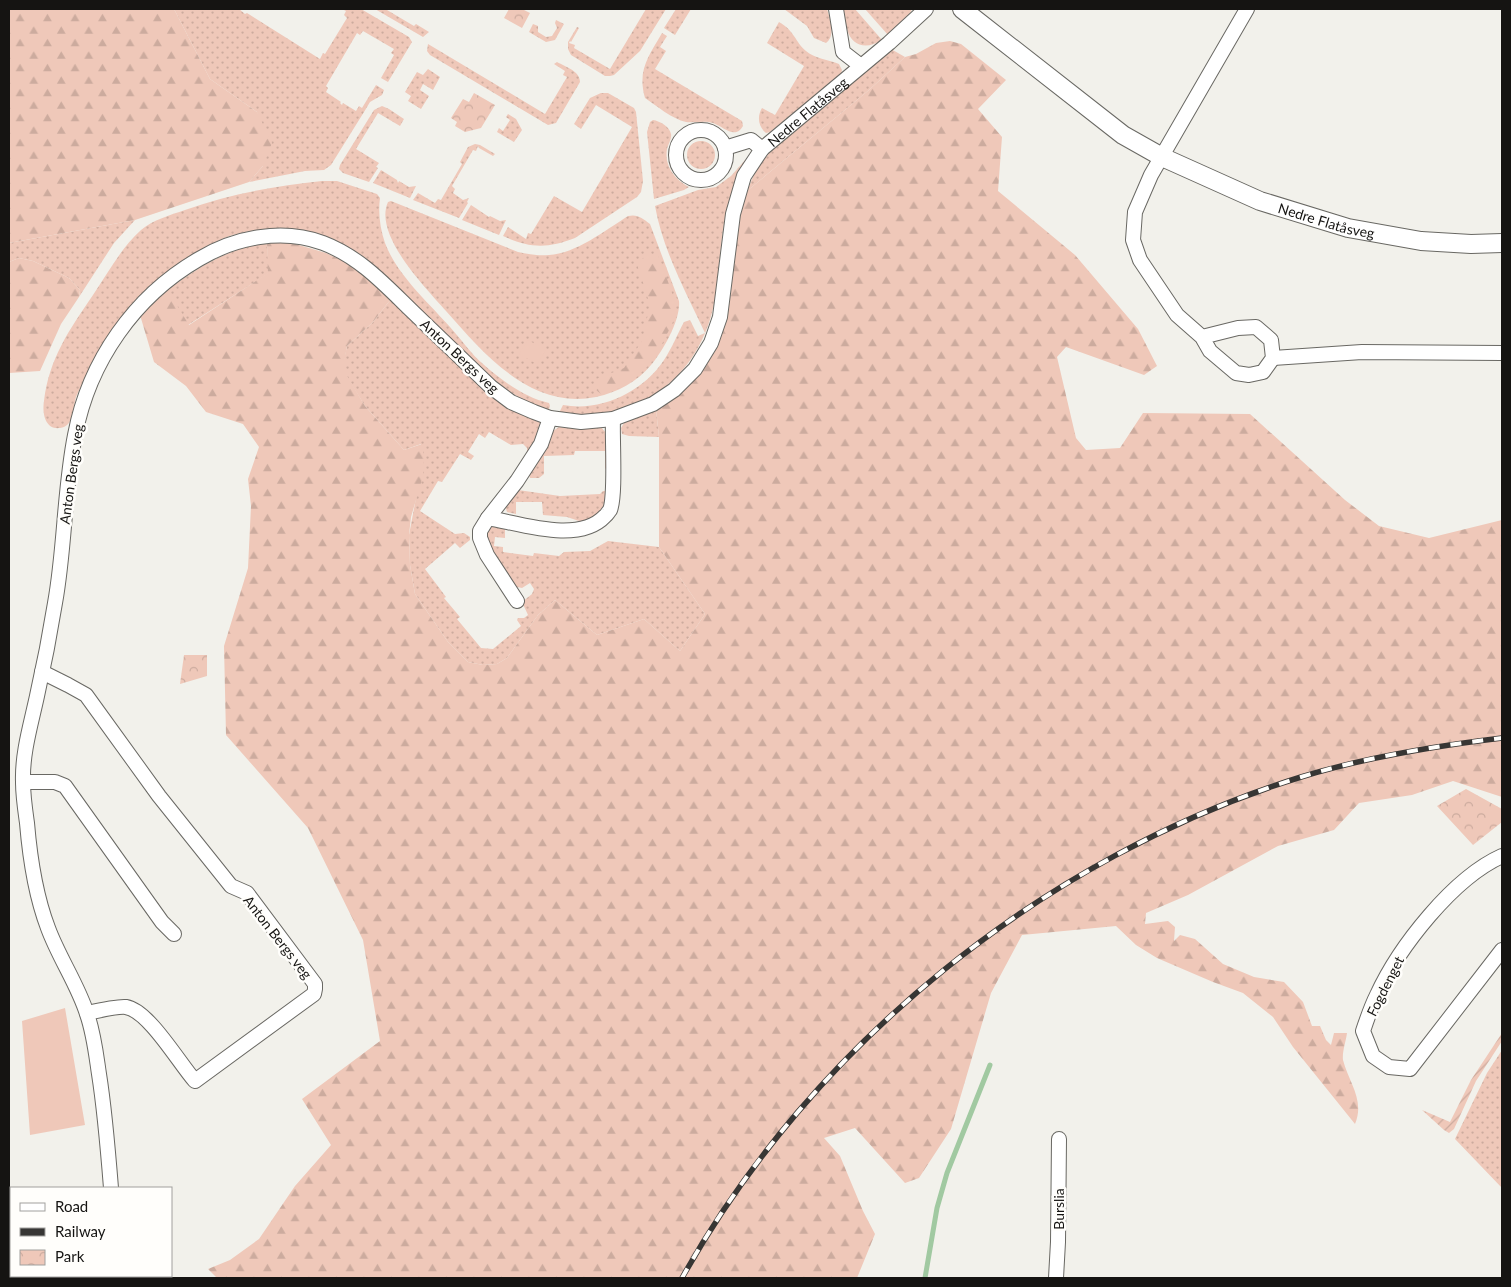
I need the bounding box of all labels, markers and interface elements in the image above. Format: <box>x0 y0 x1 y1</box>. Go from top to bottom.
street label: Nedre Flatåsveg <box>764 73 851 150</box>
street label: Nedre Flatåsveg <box>1276 199 1376 241</box>
street label: Anton Bergs veg <box>417 315 503 397</box>
street label: Anton Bergs veg <box>56 423 86 525</box>
street label: Anton Bergs veg <box>240 892 316 982</box>
street label: Fogdenget <box>1363 953 1407 1019</box>
legend <box>10 1187 172 1277</box>
street label: Burslia <box>1050 1188 1067 1230</box>
text: Road <box>55 1197 88 1215</box>
text: Railway <box>55 1222 106 1240</box>
text: Park <box>55 1247 85 1265</box>

